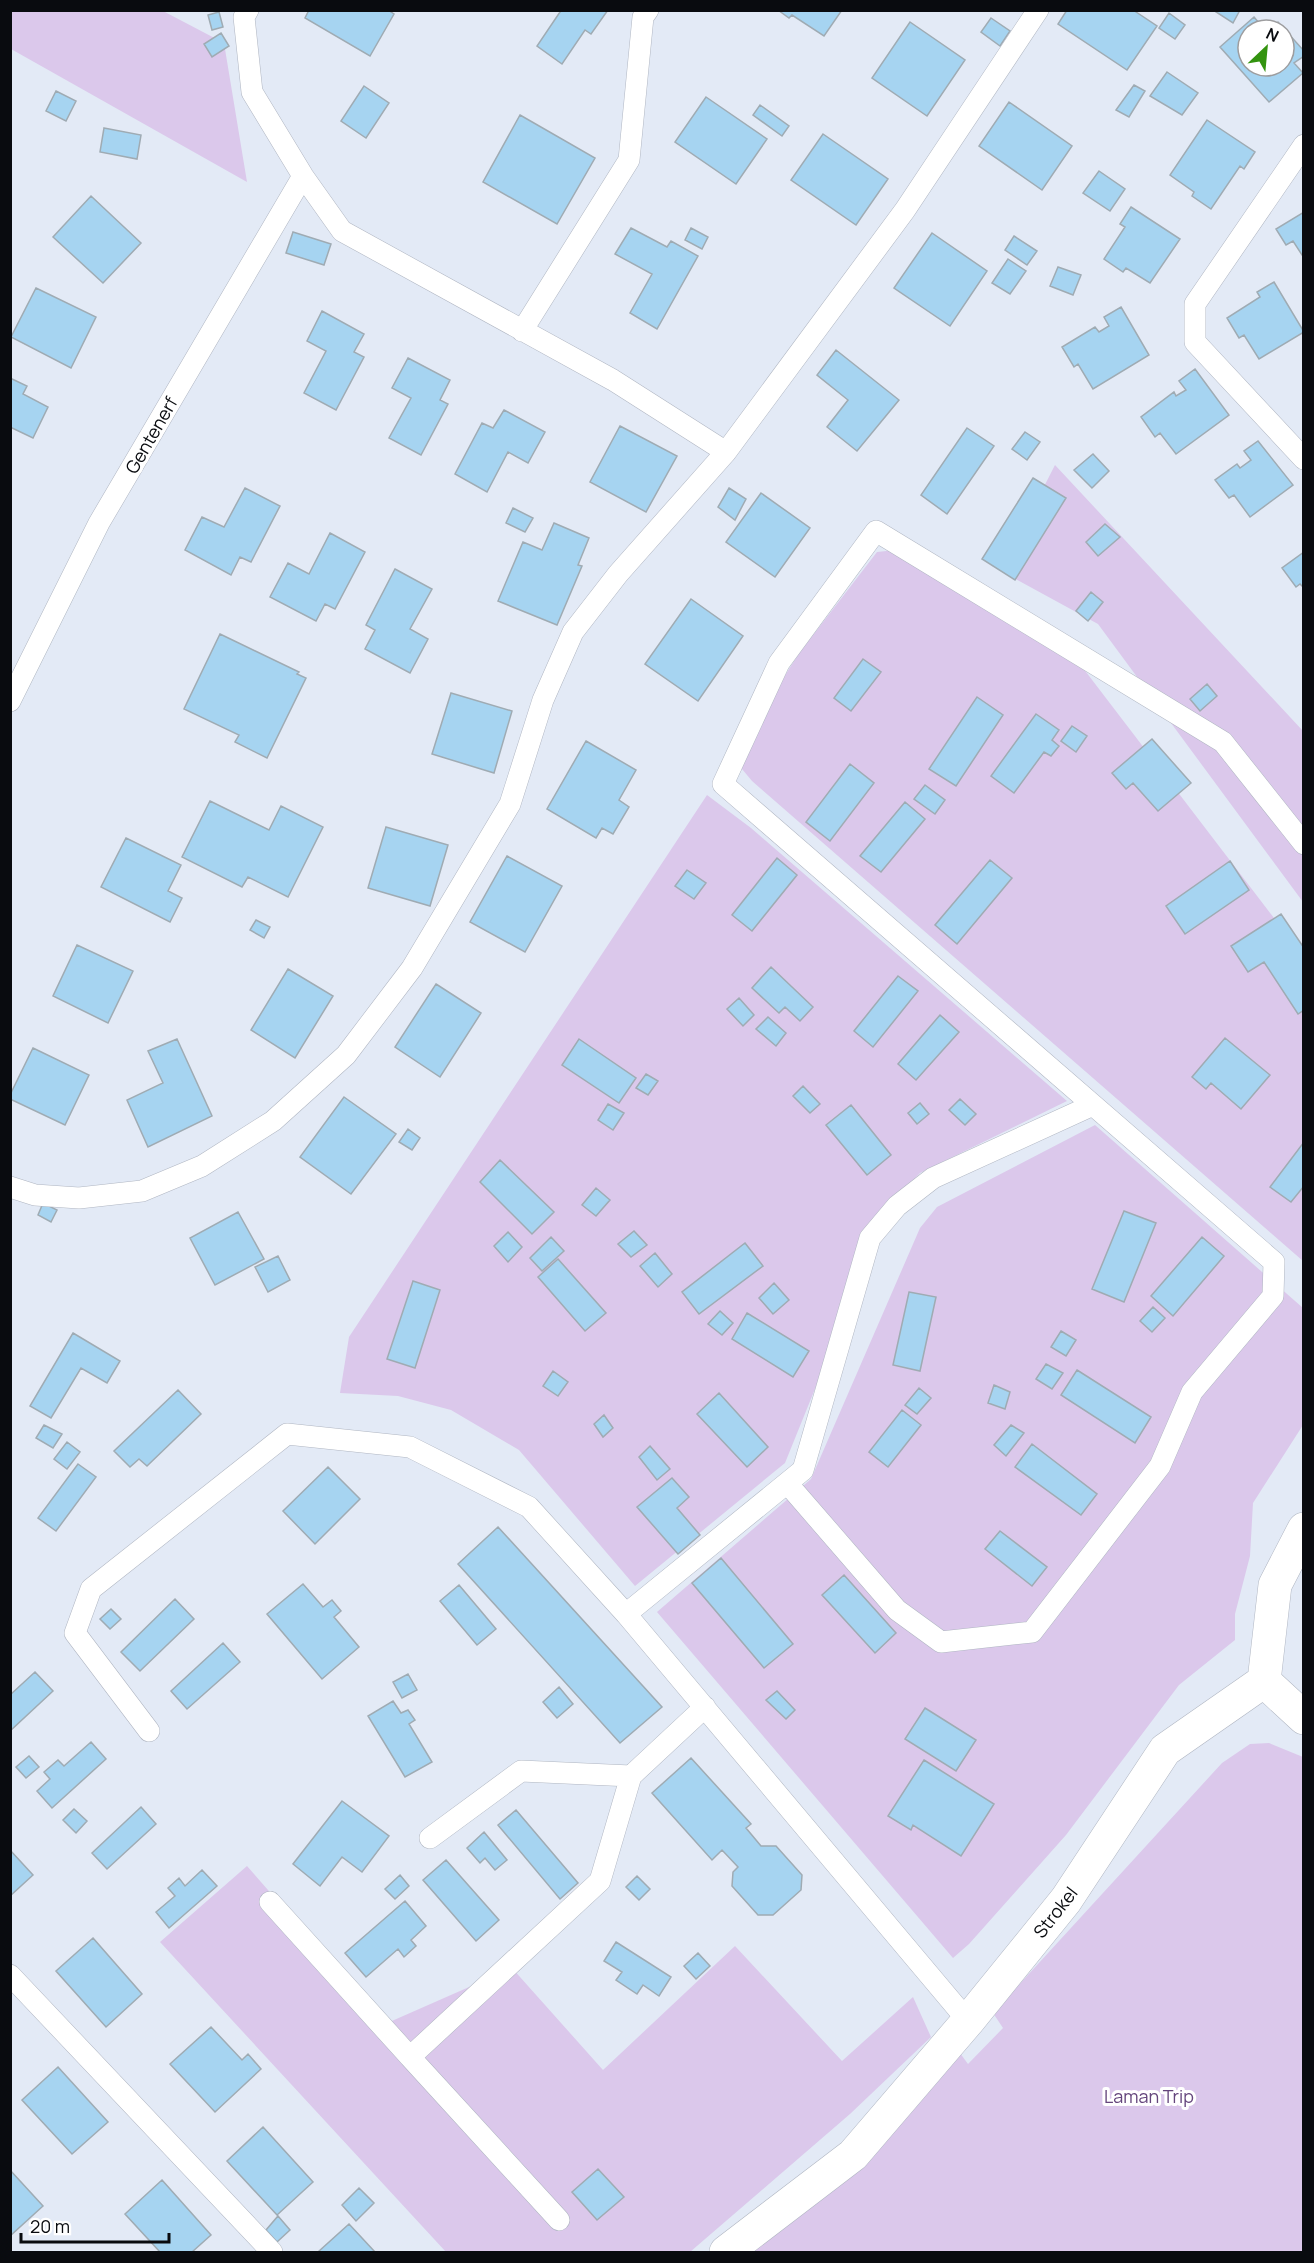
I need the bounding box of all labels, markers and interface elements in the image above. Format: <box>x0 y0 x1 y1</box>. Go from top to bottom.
north arrow <box>1236 18 1296 78</box>
text: N <box>1263 22 1283 47</box>
street label: Gentenerf <box>119 392 183 478</box>
street label: Strokel <box>1027 1881 1083 1943</box>
park label: Laman Trip <box>1104 2084 1194 2108</box>
scale bar <box>21 2206 170 2244</box>
text: 20 m <box>30 2214 70 2238</box>

